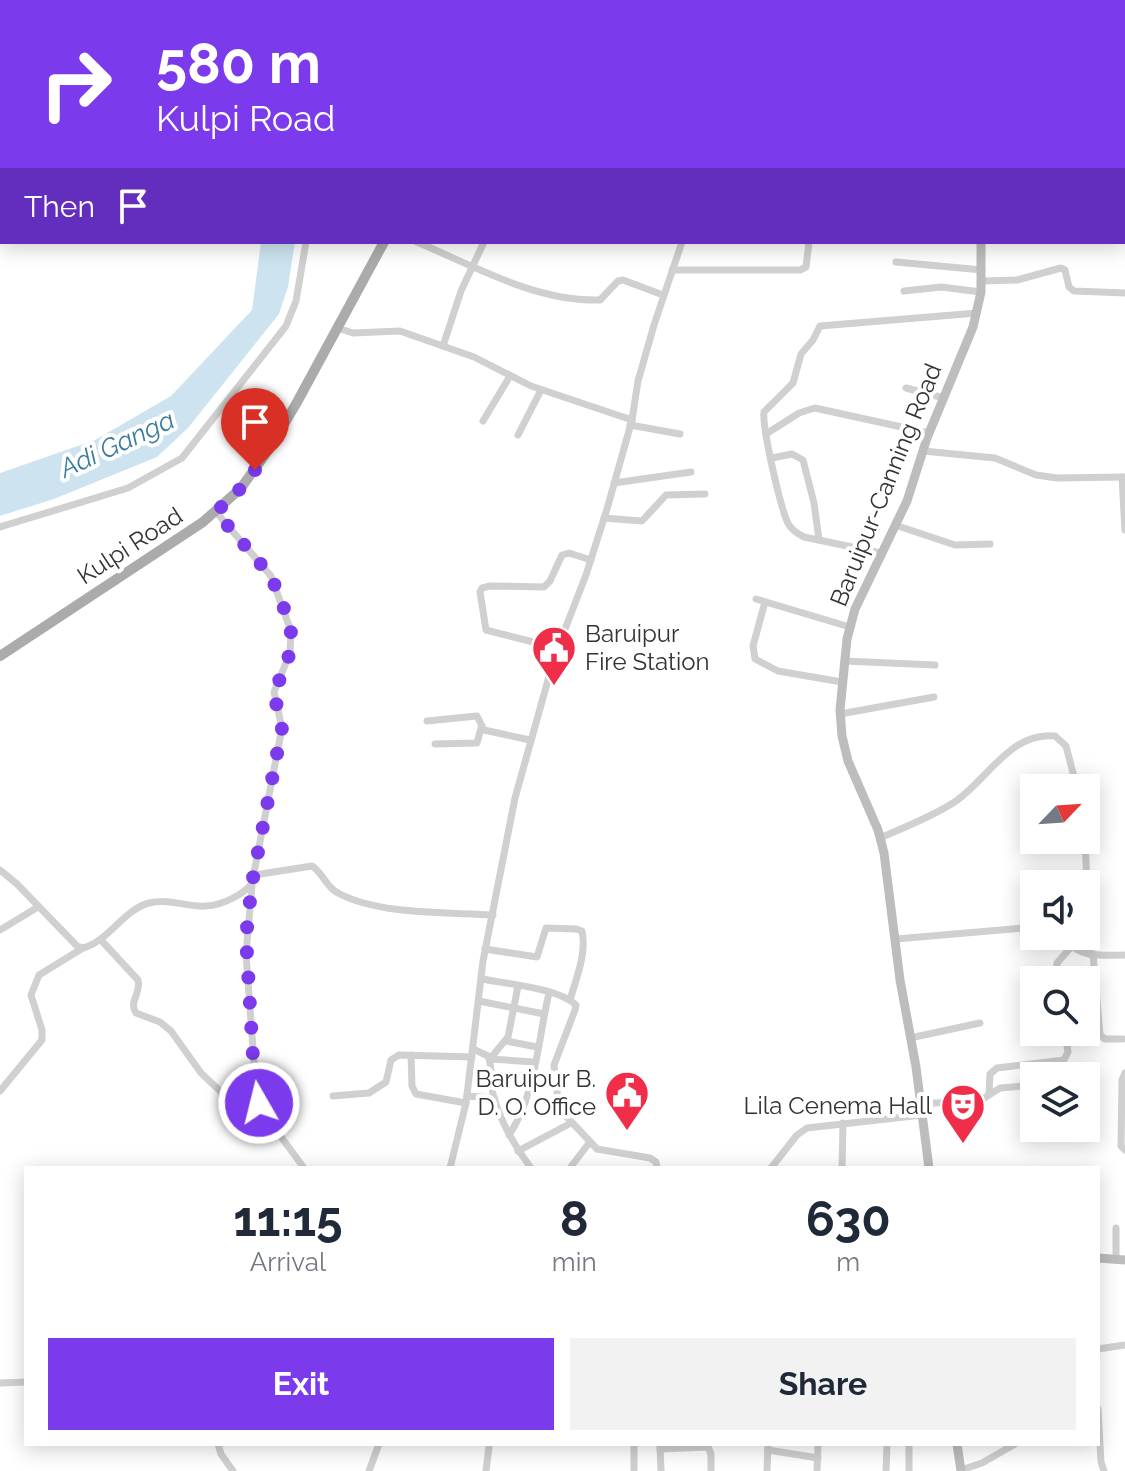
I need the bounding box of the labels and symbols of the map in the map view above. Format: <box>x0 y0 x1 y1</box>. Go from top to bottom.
street label: Baruipur-Canning Road <box>824 359 947 610</box>
pin <box>221 388 289 470</box>
water label: Adi Ganga <box>53 404 179 484</box>
street label: Kulpi Road <box>72 501 188 590</box>
place label: Baruipur Fire Station <box>585 619 710 676</box>
public building icon: Baruipur Fire Station <box>530 624 578 687</box>
north arrow <box>1020 774 1100 854</box>
position arrow <box>217 1061 301 1145</box>
place label: Baruipur B. D. O. Office <box>475 1064 596 1121</box>
public building icon: Baruipur B. D. O. Office <box>603 1069 651 1132</box>
theatre icon: Lila Cenema Hall <box>939 1082 987 1145</box>
place label: Lila Cenema Hall <box>743 1091 932 1120</box>

